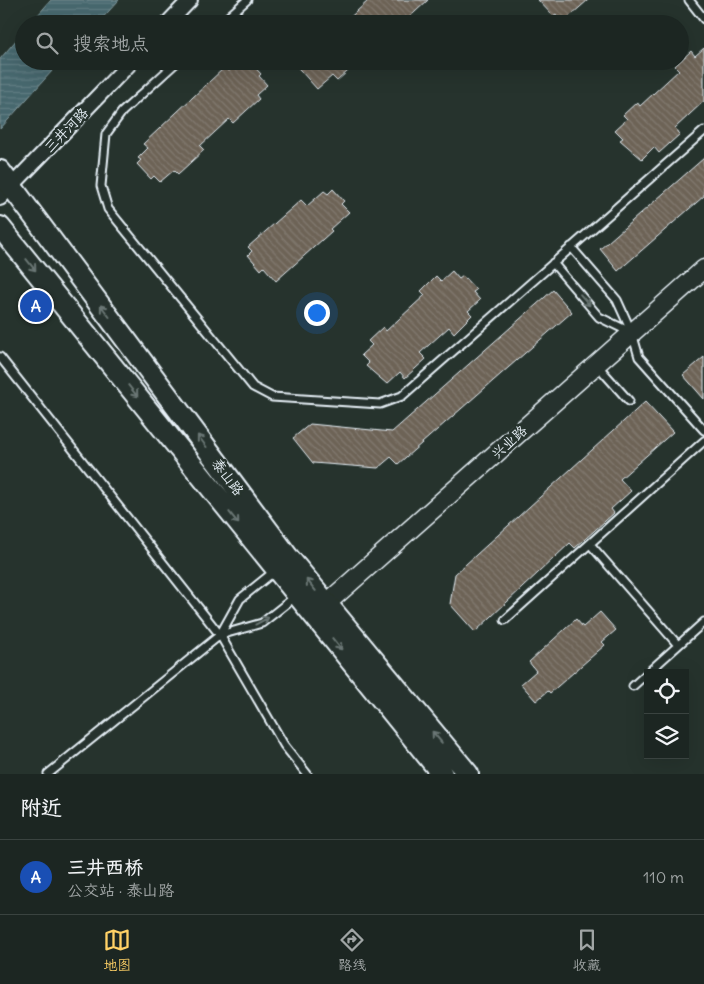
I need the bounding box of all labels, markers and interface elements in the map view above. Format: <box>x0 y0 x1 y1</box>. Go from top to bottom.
search box <box>15 15 689 70</box>
icon: search <box>33 29 61 57</box>
text: 搜索地点 <box>73 31 149 55</box>
street label: 三井河路 <box>40 104 92 156</box>
one-way arrow <box>25 258 36 271</box>
pin: A <box>20 287 52 325</box>
one-way arrow <box>579 294 591 307</box>
your location <box>304 300 330 326</box>
one-way arrow <box>100 304 110 318</box>
one-way arrow <box>127 384 138 397</box>
street label: 兴业路 <box>487 421 531 463</box>
one-way arrow <box>197 434 207 448</box>
street label: 泰山路 <box>208 455 248 499</box>
one-way arrow <box>229 511 240 524</box>
one-way arrow <box>305 578 316 591</box>
one-way arrow <box>254 616 269 626</box>
one-way arrow <box>332 637 343 650</box>
map controls <box>644 669 689 759</box>
button: locate <box>644 669 689 714</box>
button: layers <box>644 714 689 759</box>
one-way arrow <box>431 730 442 743</box>
text: 附近 <box>20 794 62 821</box>
text: 三井西桥 <box>67 855 143 879</box>
text: A <box>31 867 41 887</box>
text: 110 m <box>643 867 684 887</box>
text: 公交站 · 泰山路 <box>67 880 174 900</box>
tab: 地图 <box>103 926 131 974</box>
tab: 路线 <box>338 926 366 974</box>
tab: 收藏 <box>573 926 601 974</box>

